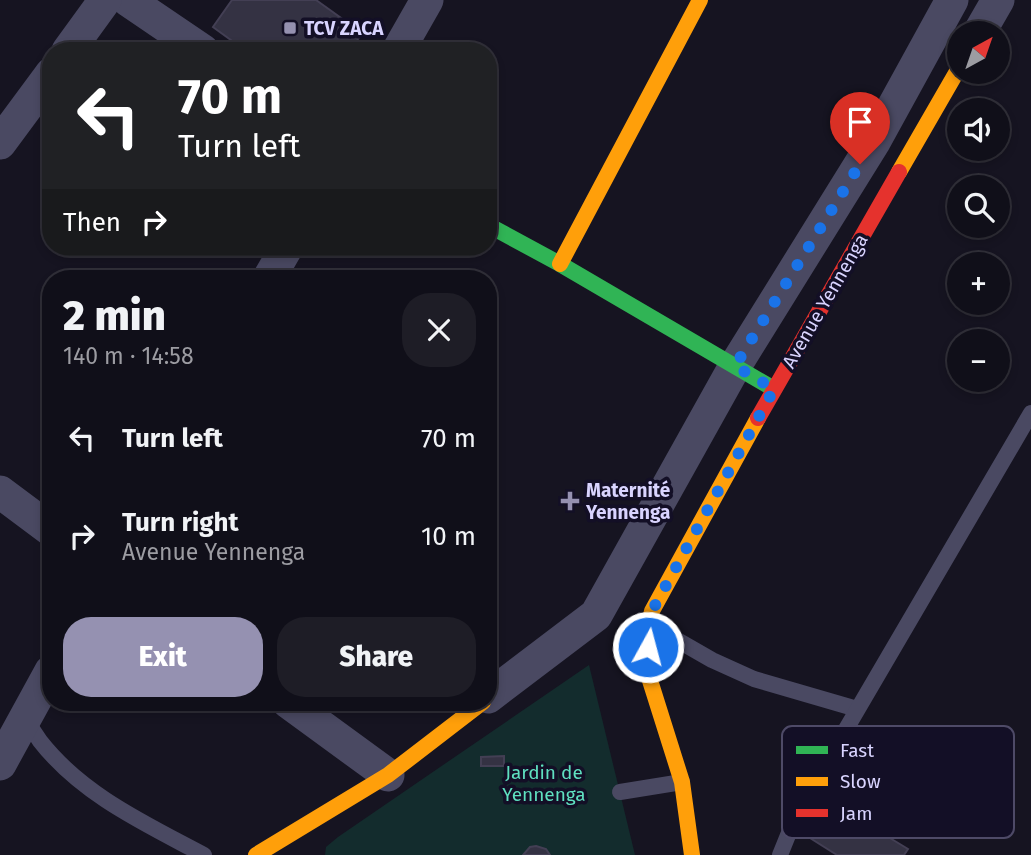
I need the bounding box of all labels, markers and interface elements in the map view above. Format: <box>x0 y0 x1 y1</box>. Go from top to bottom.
place label: TCV ZACA <box>304 17 384 40</box>
marker: TCV ZACA <box>282 20 298 36</box>
north arrow <box>947 21 1010 84</box>
map controls <box>947 21 1010 392</box>
text: 70 m <box>178 67 282 126</box>
icon: left <box>63 70 154 161</box>
pin <box>830 92 890 164</box>
button: sound <box>947 98 1010 161</box>
icon: arrive <box>841 103 879 141</box>
text: Turn left <box>178 127 300 165</box>
button: search <box>947 175 1010 238</box>
icon: right <box>135 203 173 241</box>
text: Then <box>63 207 121 238</box>
street label: Avenue Yennenga <box>777 230 873 372</box>
button: + <box>947 252 1010 315</box>
text: 2 min <box>63 291 166 341</box>
button: close <box>402 293 476 367</box>
button: − <box>947 329 1010 392</box>
text: 140 m · 14:58 <box>63 342 194 370</box>
icon: left <box>63 419 101 457</box>
text: Turn left <box>122 423 223 454</box>
text: 70 m <box>421 423 476 454</box>
place label: Maternité Yennenga <box>585 479 670 524</box>
marker: Maternité Yennenga <box>560 491 580 511</box>
text: Turn right <box>122 507 239 538</box>
icon: right <box>63 517 101 555</box>
text: 10 m <box>421 521 476 552</box>
text: Avenue Yennenga <box>122 538 305 566</box>
position arrow <box>611 610 685 684</box>
button: Exit <box>63 617 263 697</box>
button: Share <box>277 617 476 697</box>
legend <box>782 726 1014 838</box>
text: Fast <box>840 739 874 762</box>
park label: Jardin de Yennenga <box>502 761 586 806</box>
text: Slow <box>840 770 881 793</box>
text: Jam <box>840 802 872 825</box>

